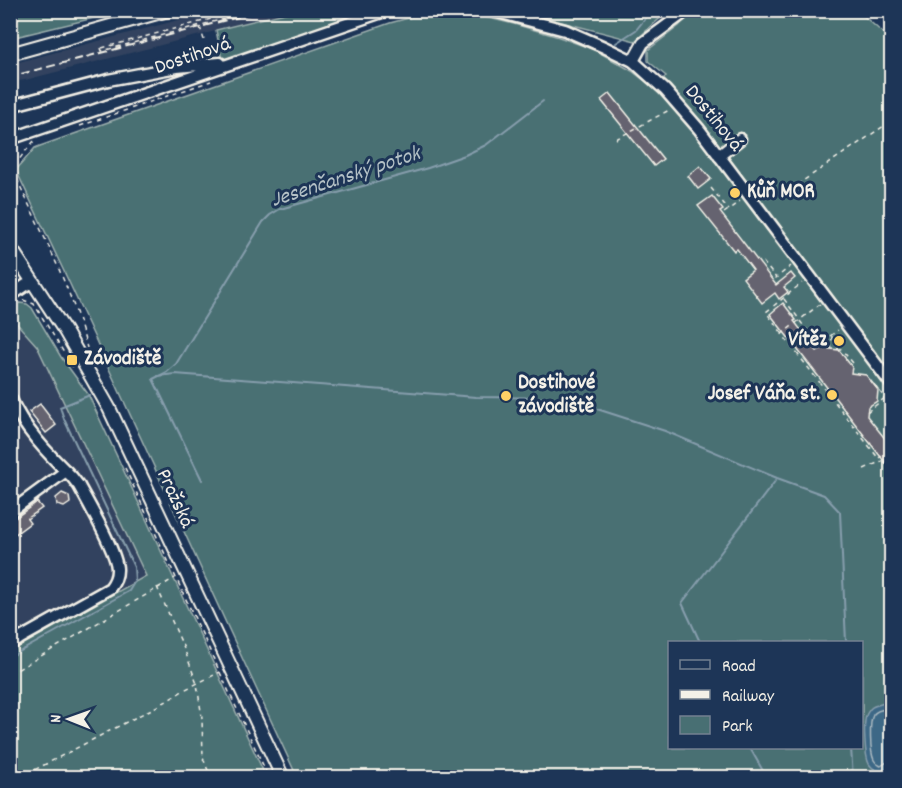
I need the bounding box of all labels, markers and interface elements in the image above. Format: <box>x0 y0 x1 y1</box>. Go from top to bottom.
street label: Dostihová <box>151 30 236 84</box>
street label: Dostihová <box>677 79 750 159</box>
water label: Jesenčanský potok <box>267 139 426 217</box>
place label: Kůň MOR <box>747 178 815 208</box>
marker: Kůň MOR <box>728 186 742 200</box>
place label: Vítěz <box>788 326 828 356</box>
marker: Vítěz <box>832 334 846 348</box>
place label: Závodiště <box>84 345 161 375</box>
marker: Závodiště <box>65 353 79 367</box>
place label: Dostihové závodiště <box>518 369 595 423</box>
place label: Josef Váňa st. <box>708 380 820 410</box>
marker: Josef Váňa st. <box>825 388 839 402</box>
marker: Dostihové závodiště <box>499 389 513 403</box>
street label: Pražská <box>147 464 201 534</box>
legend <box>668 641 863 749</box>
text: Road <box>722 655 756 680</box>
text: Railway <box>722 685 775 710</box>
north arrow <box>39 689 99 749</box>
text: N <box>45 715 68 723</box>
text: Park <box>722 715 753 740</box>

